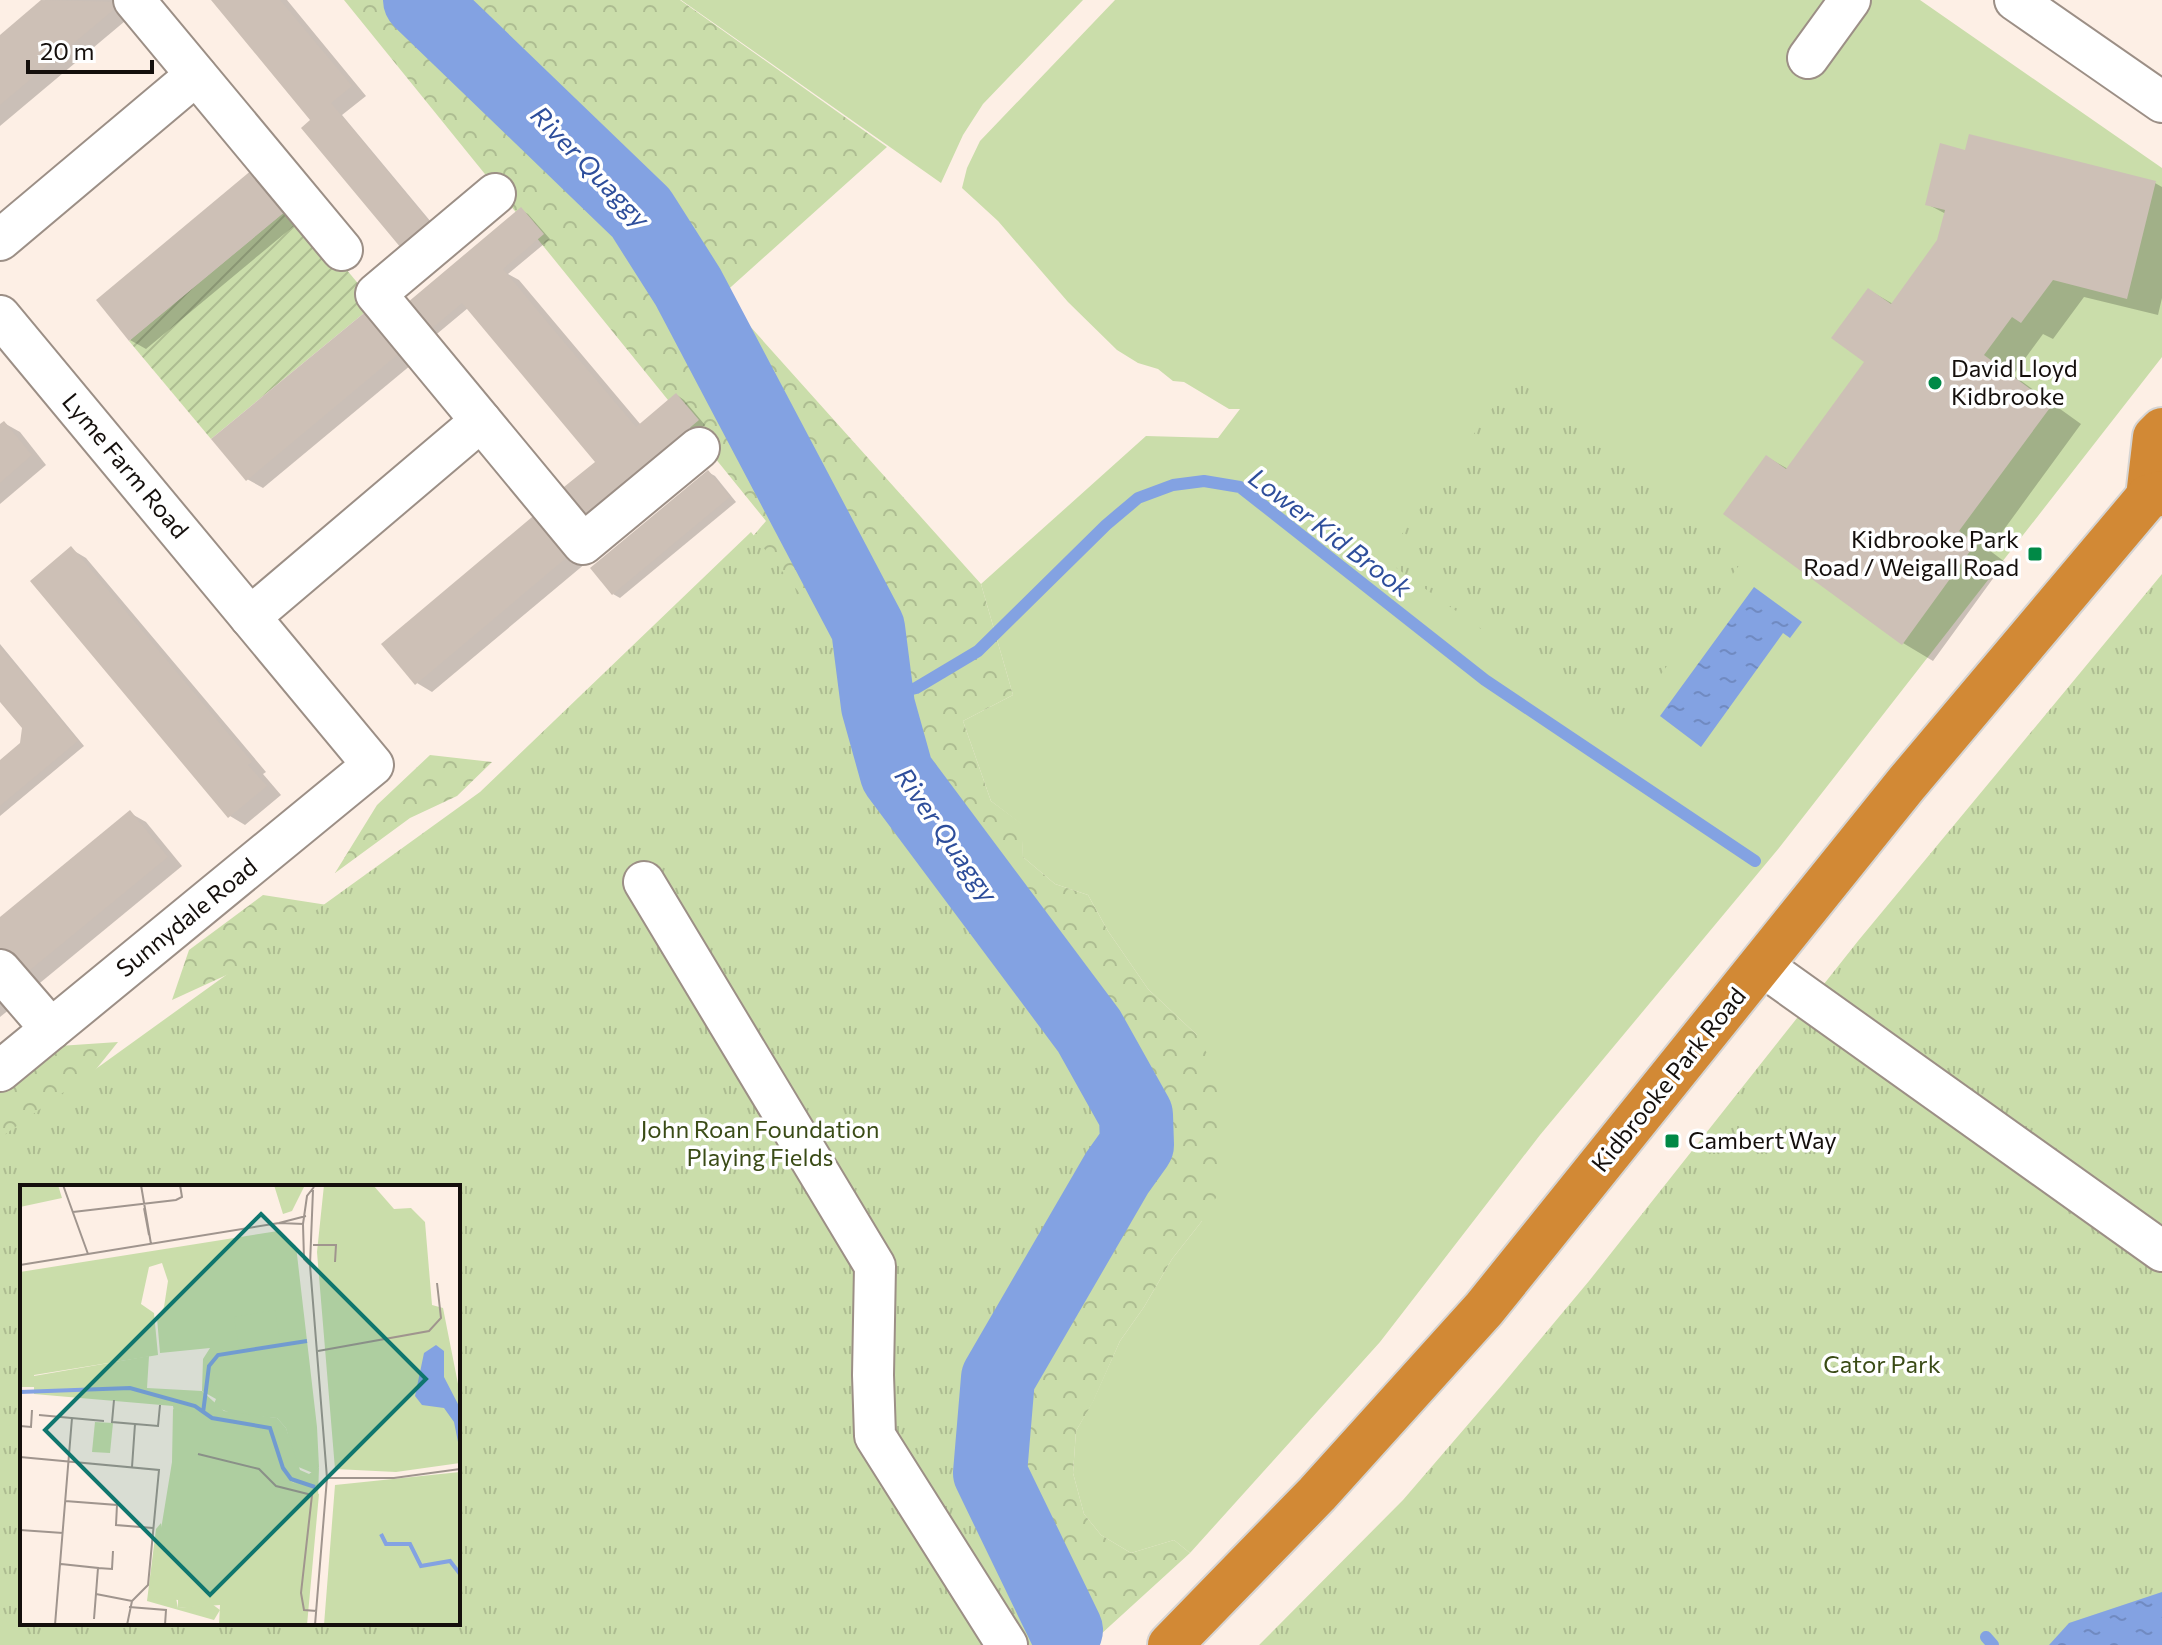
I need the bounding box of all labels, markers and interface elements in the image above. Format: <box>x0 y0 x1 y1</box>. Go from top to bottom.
scale bar <box>28 24 152 74</box>
text: 20 m <box>40 36 94 65</box>
water label: River Quaggy <box>525 99 658 234</box>
place label: David Lloyd Kidbrooke <box>1951 353 2078 410</box>
marker: David Lloyd Kidbrooke <box>1926 374 1944 392</box>
street label: Lyme Farm Road <box>57 387 195 544</box>
water label: Lower Kid Brook <box>1244 461 1419 603</box>
place label: Kidbrooke Park Road / Weigall Road <box>1803 524 2019 581</box>
marker: Kidbrooke Park Road / Weigall Road <box>2026 545 2044 563</box>
water label: River Quaggy <box>889 761 1006 909</box>
street label: Sunnydale Road <box>110 851 262 982</box>
street label: Kidbrooke Park Road <box>1585 981 1751 1177</box>
park label: John Roan Foundation Playing Fields <box>640 1114 880 1171</box>
place label: Cambert Way <box>1688 1125 1837 1154</box>
marker: Cambert Way <box>1663 1132 1681 1150</box>
inset map <box>20 1185 460 1625</box>
park label: Cator Park <box>1823 1349 1941 1378</box>

